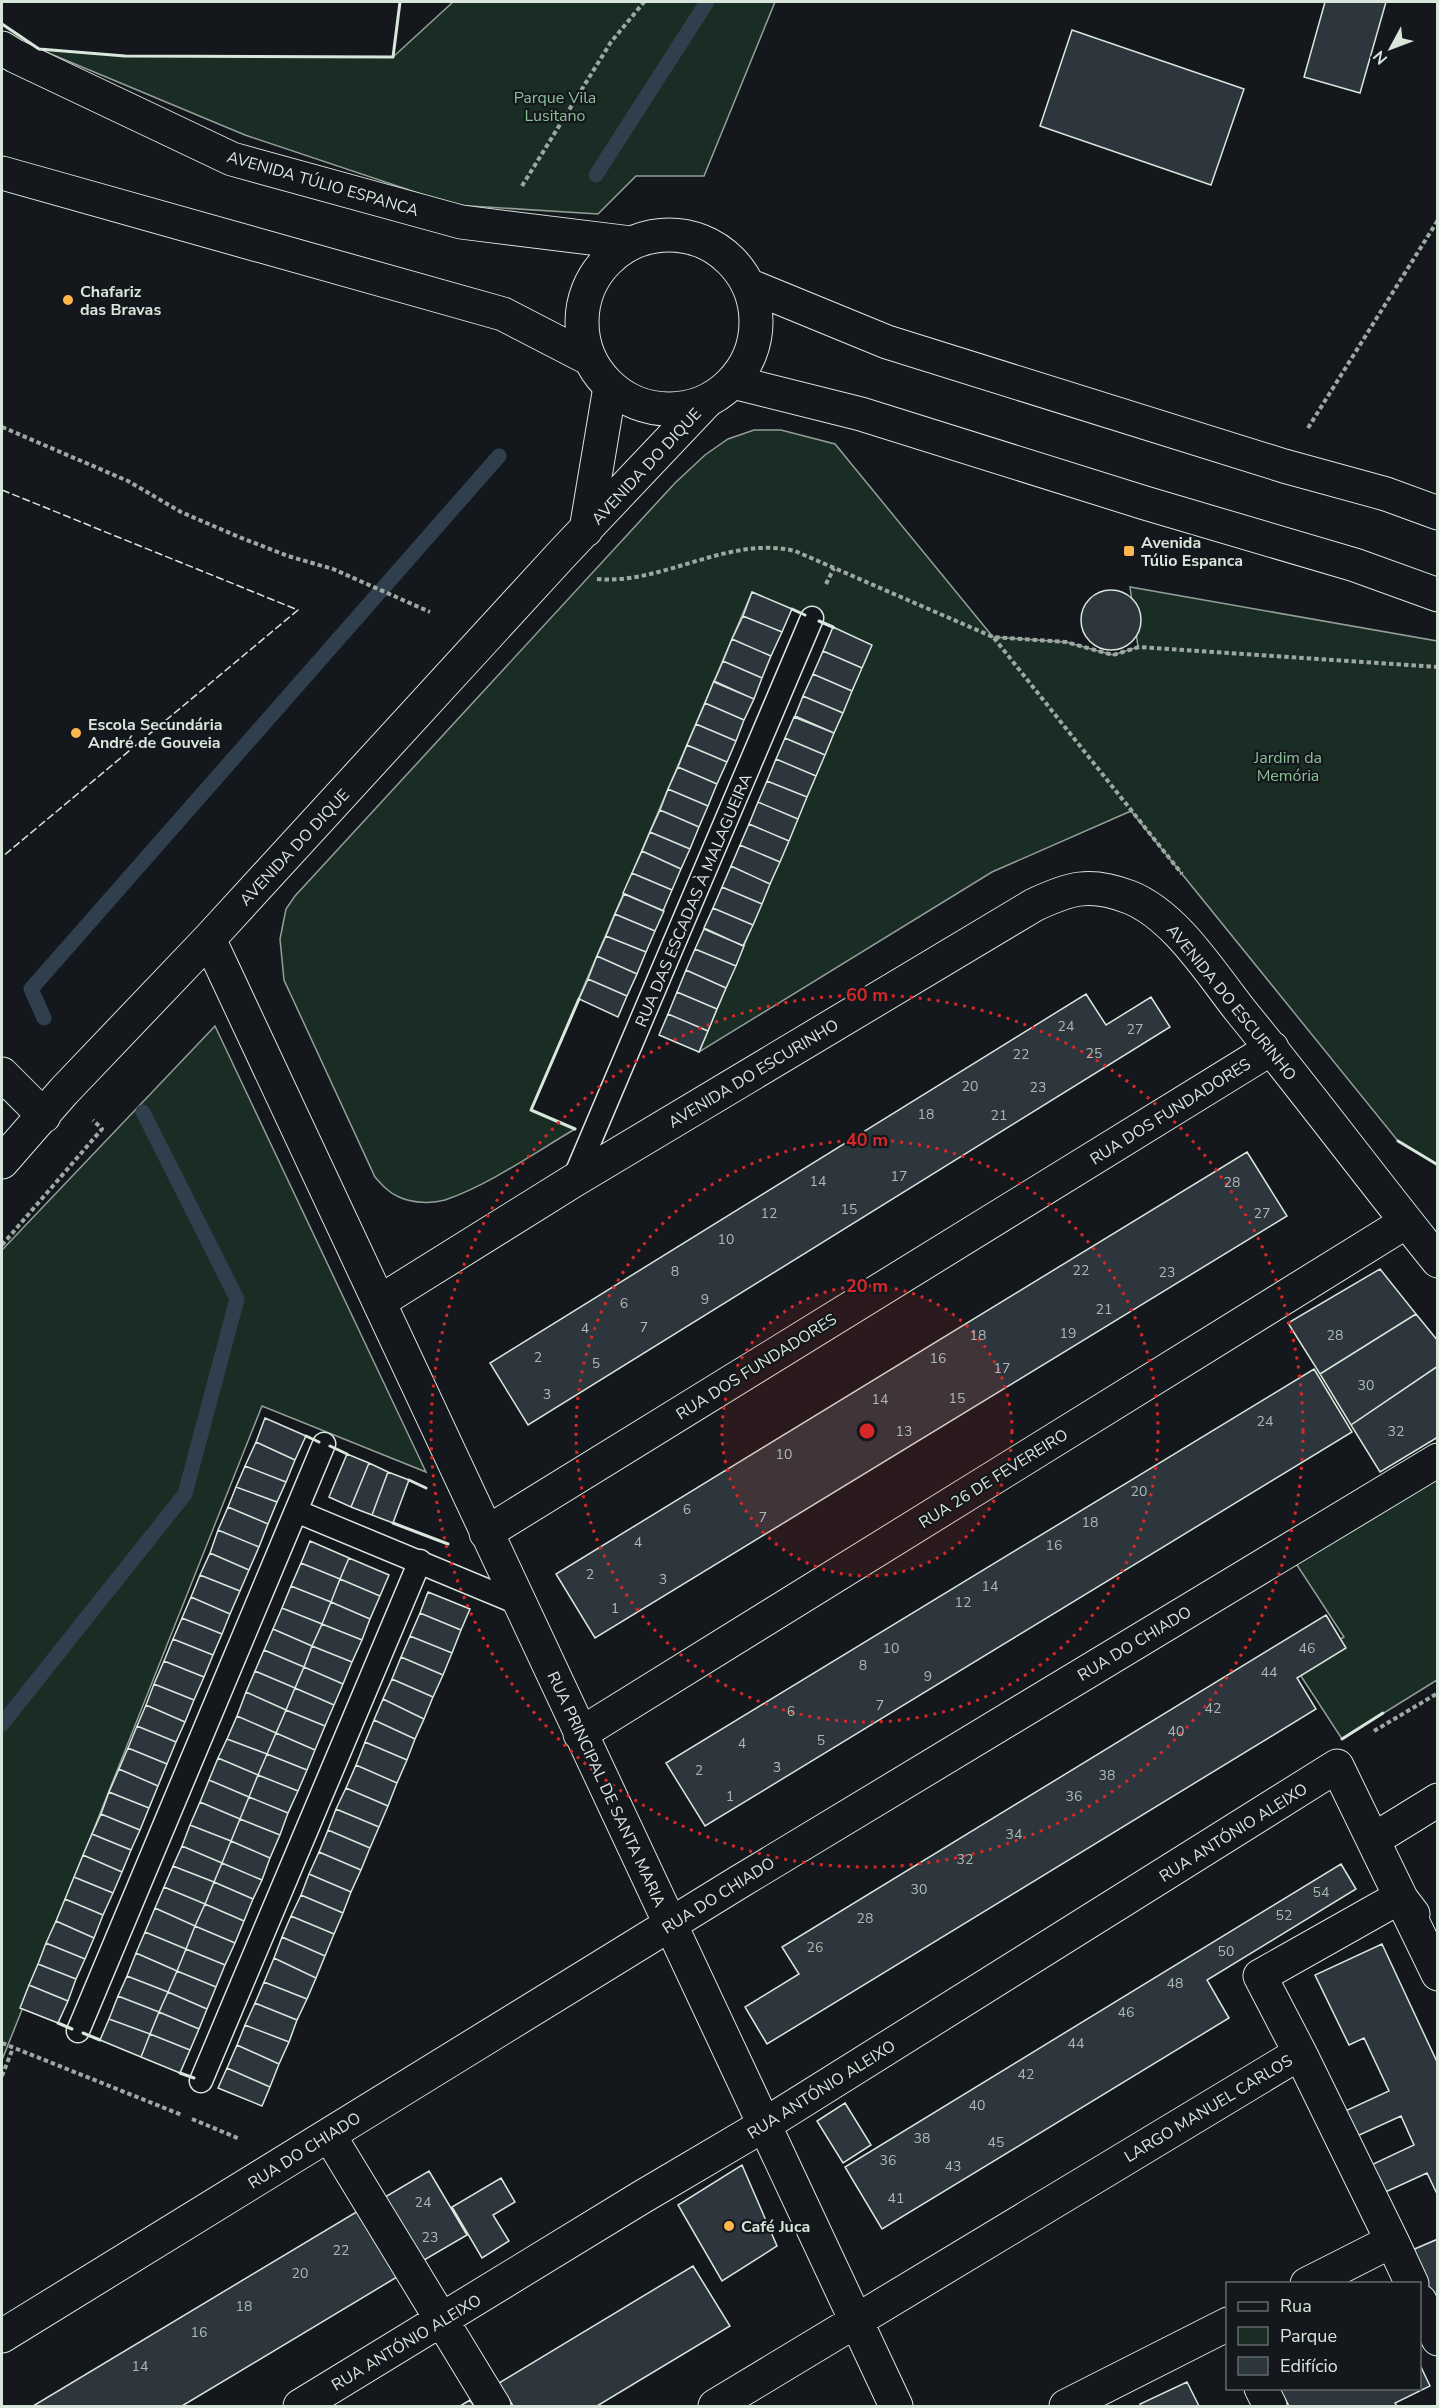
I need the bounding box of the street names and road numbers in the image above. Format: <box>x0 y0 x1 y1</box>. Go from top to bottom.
street label: AVENIDA TÚLIO ESPANCA <box>224 146 422 222</box>
street label: AVENIDA DO DIQUE <box>587 404 707 530</box>
street label: RUA DAS ESCADAS À MALAGUEIRA <box>630 770 758 1031</box>
street label: AVENIDA DO DIQUE <box>235 785 355 911</box>
street label: AVENIDA DO ESCURINHO <box>1161 920 1301 1085</box>
street label: AVENIDA DO ESCURINHO <box>664 1014 843 1134</box>
street label: RUA DOS FUNDADORES <box>1086 1053 1255 1170</box>
street label: RUA DOS FUNDADORES <box>672 1308 841 1425</box>
street label: RUA 26 DE FEVEREIRO <box>915 1424 1072 1534</box>
street label: RUA DO CHIADO <box>1073 1601 1196 1687</box>
street label: RUA PRINCIPAL DE SANTA MARIA <box>542 1668 671 1911</box>
street label: RUA ANTÓNIO ALEIXO <box>1155 1778 1312 1888</box>
street label: RUA DO CHIADO <box>658 1852 779 1939</box>
street label: RUA ANTÓNIO ALEIXO <box>743 2035 900 2145</box>
street label: LARGO MANUEL CARLOS <box>1120 2050 1297 2168</box>
street label: RUA DO CHIADO <box>244 2107 365 2194</box>
street label: RUA ANTÓNIO ALEIXO <box>328 2289 486 2396</box>

